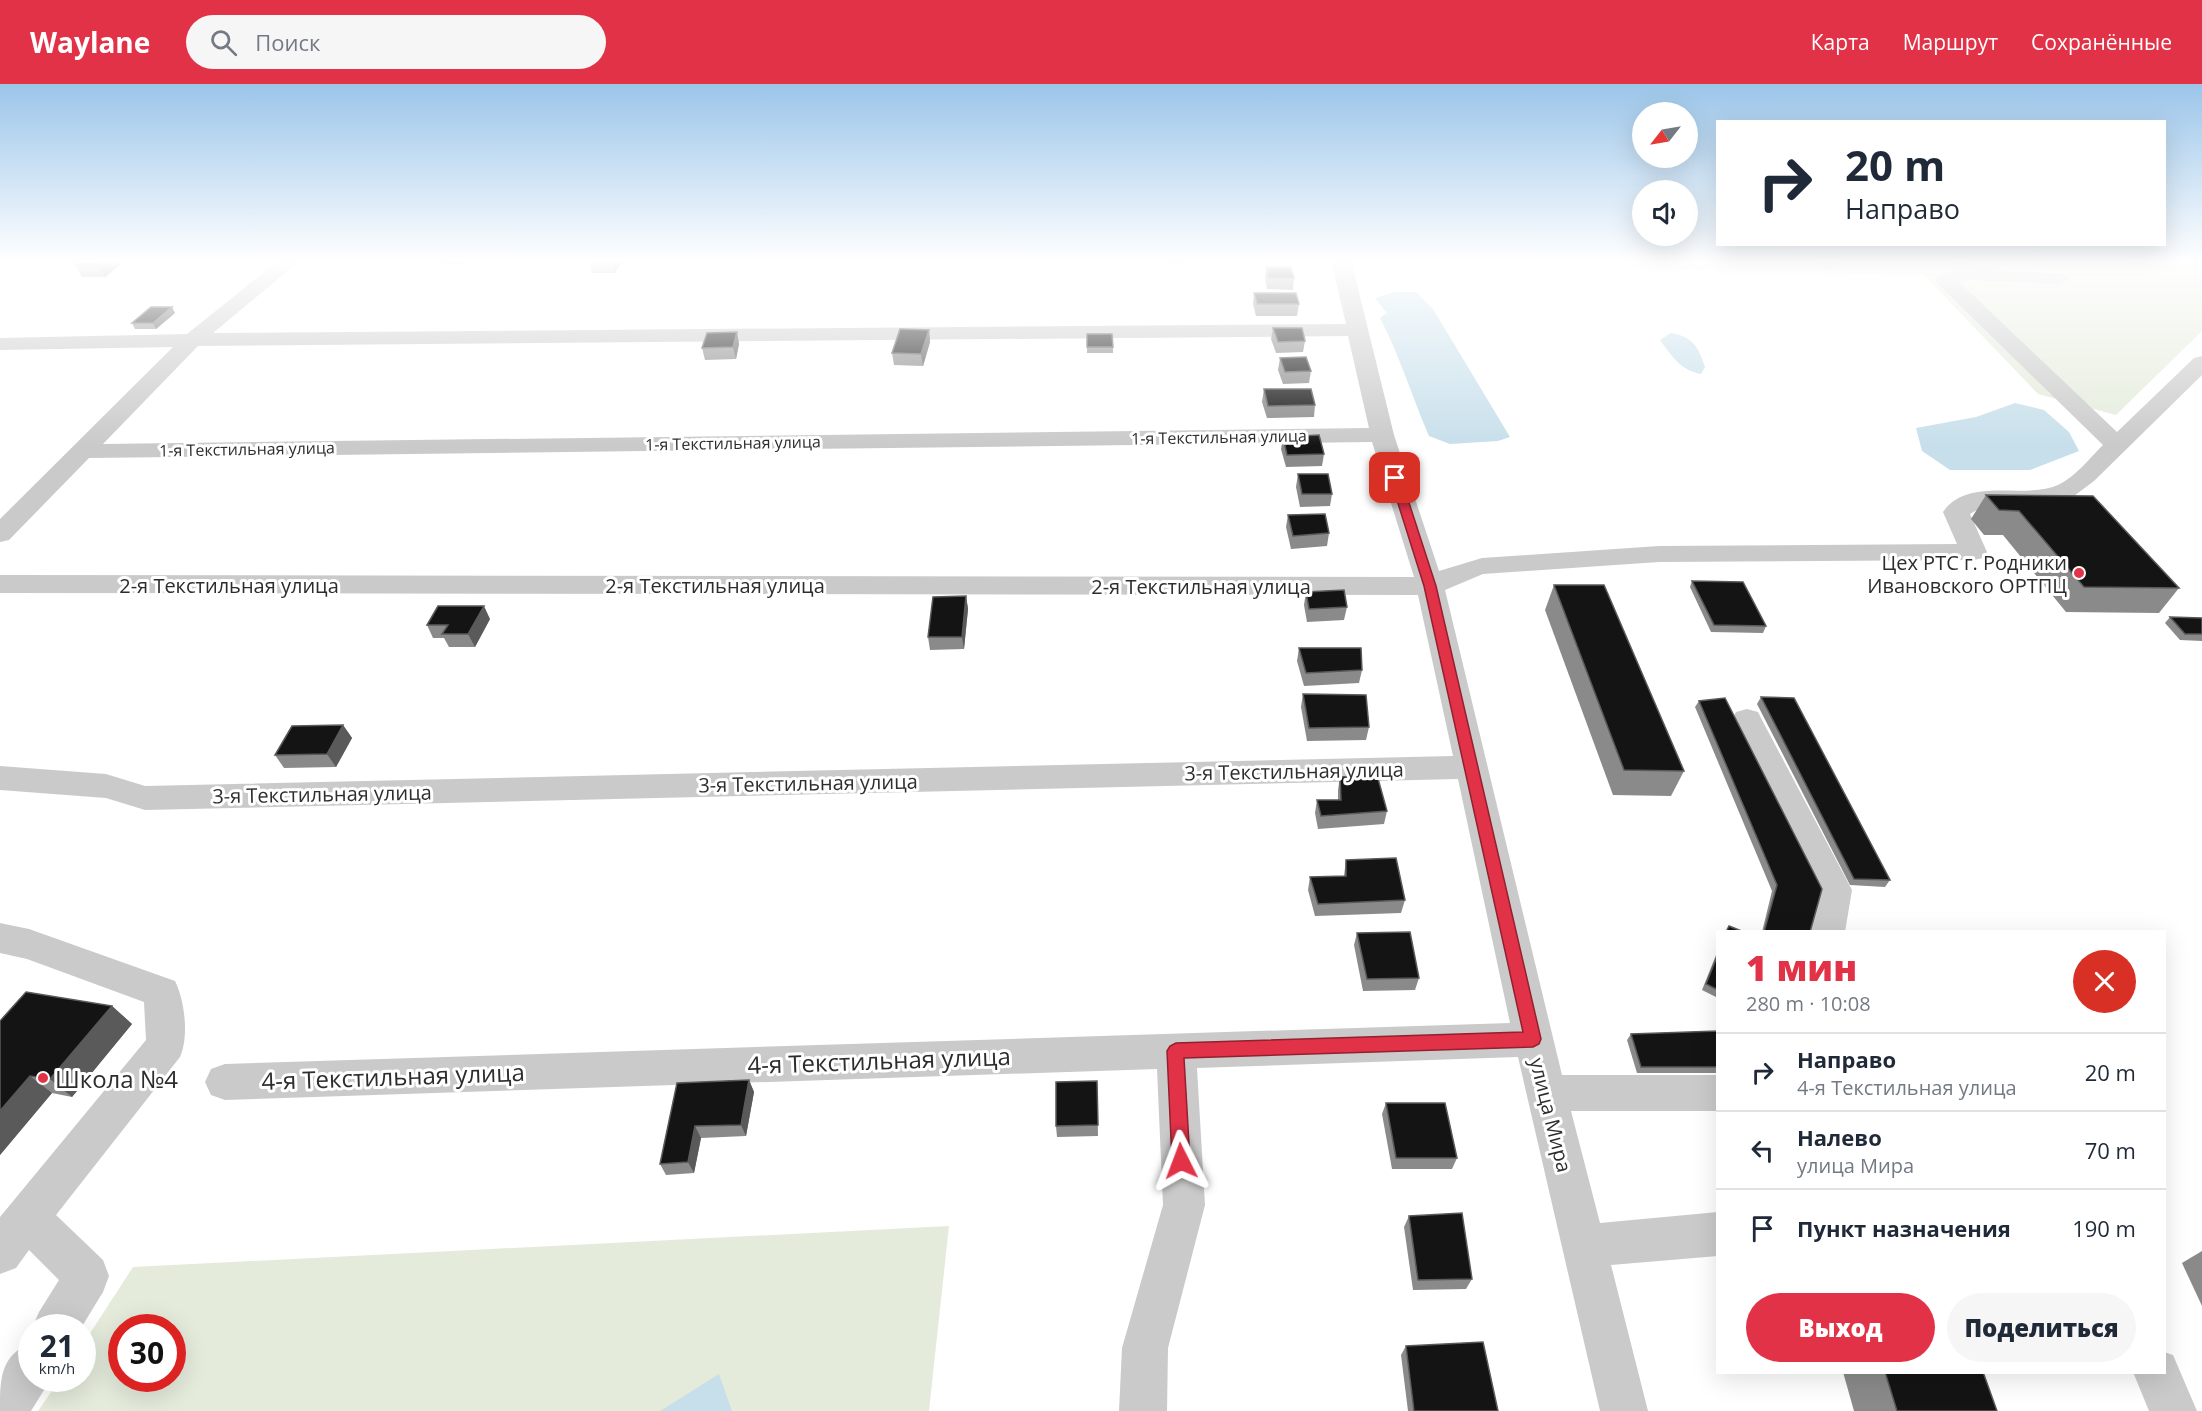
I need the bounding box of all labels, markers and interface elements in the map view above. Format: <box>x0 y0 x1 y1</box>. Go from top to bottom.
search box <box>186 15 606 69</box>
text: Waylane <box>30 23 150 61</box>
icon: search <box>207 26 240 59</box>
text: Поиск <box>255 27 320 57</box>
text: Карта <box>1811 28 1870 56</box>
text: Маршрут <box>1903 28 1998 56</box>
text: Сохранённые <box>2031 28 2172 56</box>
north arrow <box>1632 102 1698 168</box>
map controls <box>1632 102 1698 246</box>
text: 20 m <box>1845 136 1945 193</box>
icon: right <box>1746 144 1824 222</box>
button: sound <box>1632 180 1698 246</box>
text: Направо <box>1845 190 1960 227</box>
street label: 1-я Текстильная улица <box>1131 424 1307 450</box>
street label: 1-я Текстильная улица <box>645 430 821 456</box>
street label: 1-я Текстильная улица <box>159 436 335 462</box>
pin <box>1369 452 1420 503</box>
icon: arrive <box>1378 461 1411 494</box>
place label: Цех РТС г. Родники Ивановского ОРТПЦ <box>1867 549 2067 599</box>
marker: Цех РТС г. Родники Ивановского ОРТПЦ <box>2072 566 2086 580</box>
street label: 2-я Текстильная улица <box>119 572 339 599</box>
street label: 2-я Текстильная улица <box>605 572 825 599</box>
street label: 2-я Текстильная улица <box>1091 573 1311 600</box>
street label: 3-я Текстильная улица <box>1184 756 1404 786</box>
street label: 3-я Текстильная улица <box>698 768 918 798</box>
street label: 3-я Текстильная улица <box>212 779 432 809</box>
text: 1 мин <box>1746 943 1857 992</box>
button: close <box>2073 950 2136 1013</box>
text: 280 m · 10:08 <box>1746 990 1871 1017</box>
street label: 4-я Текстильная улица <box>747 1039 1011 1081</box>
text: Направо <box>1797 1044 1896 1074</box>
street label: 4-я Текстильная улица <box>261 1055 525 1097</box>
street label: улица Мира <box>1524 1055 1578 1175</box>
icon: right <box>1746 1056 1779 1089</box>
text: 20 m <box>2085 1057 2136 1087</box>
place label: Школа №4 <box>55 1062 178 1095</box>
marker: Школа №4 <box>36 1071 50 1085</box>
text: 4-я Текстильная улица <box>1797 1074 2017 1101</box>
text: Налево <box>1797 1122 1882 1152</box>
position arrow <box>1149 1129 1213 1193</box>
icon: left <box>1746 1134 1779 1167</box>
text: 70 m <box>2085 1135 2136 1165</box>
text: улица Мира <box>1797 1152 1914 1179</box>
icon: arrive <box>1746 1212 1779 1245</box>
text: Пункт назначения <box>1797 1213 2011 1243</box>
text: 190 m <box>2072 1213 2136 1243</box>
button: Выход <box>1746 1293 1935 1362</box>
button: Поделиться <box>1947 1293 2136 1362</box>
speed limit sign: 30 <box>108 1314 186 1392</box>
text: 21 <box>40 1325 74 1366</box>
text: km/h <box>39 1358 75 1378</box>

